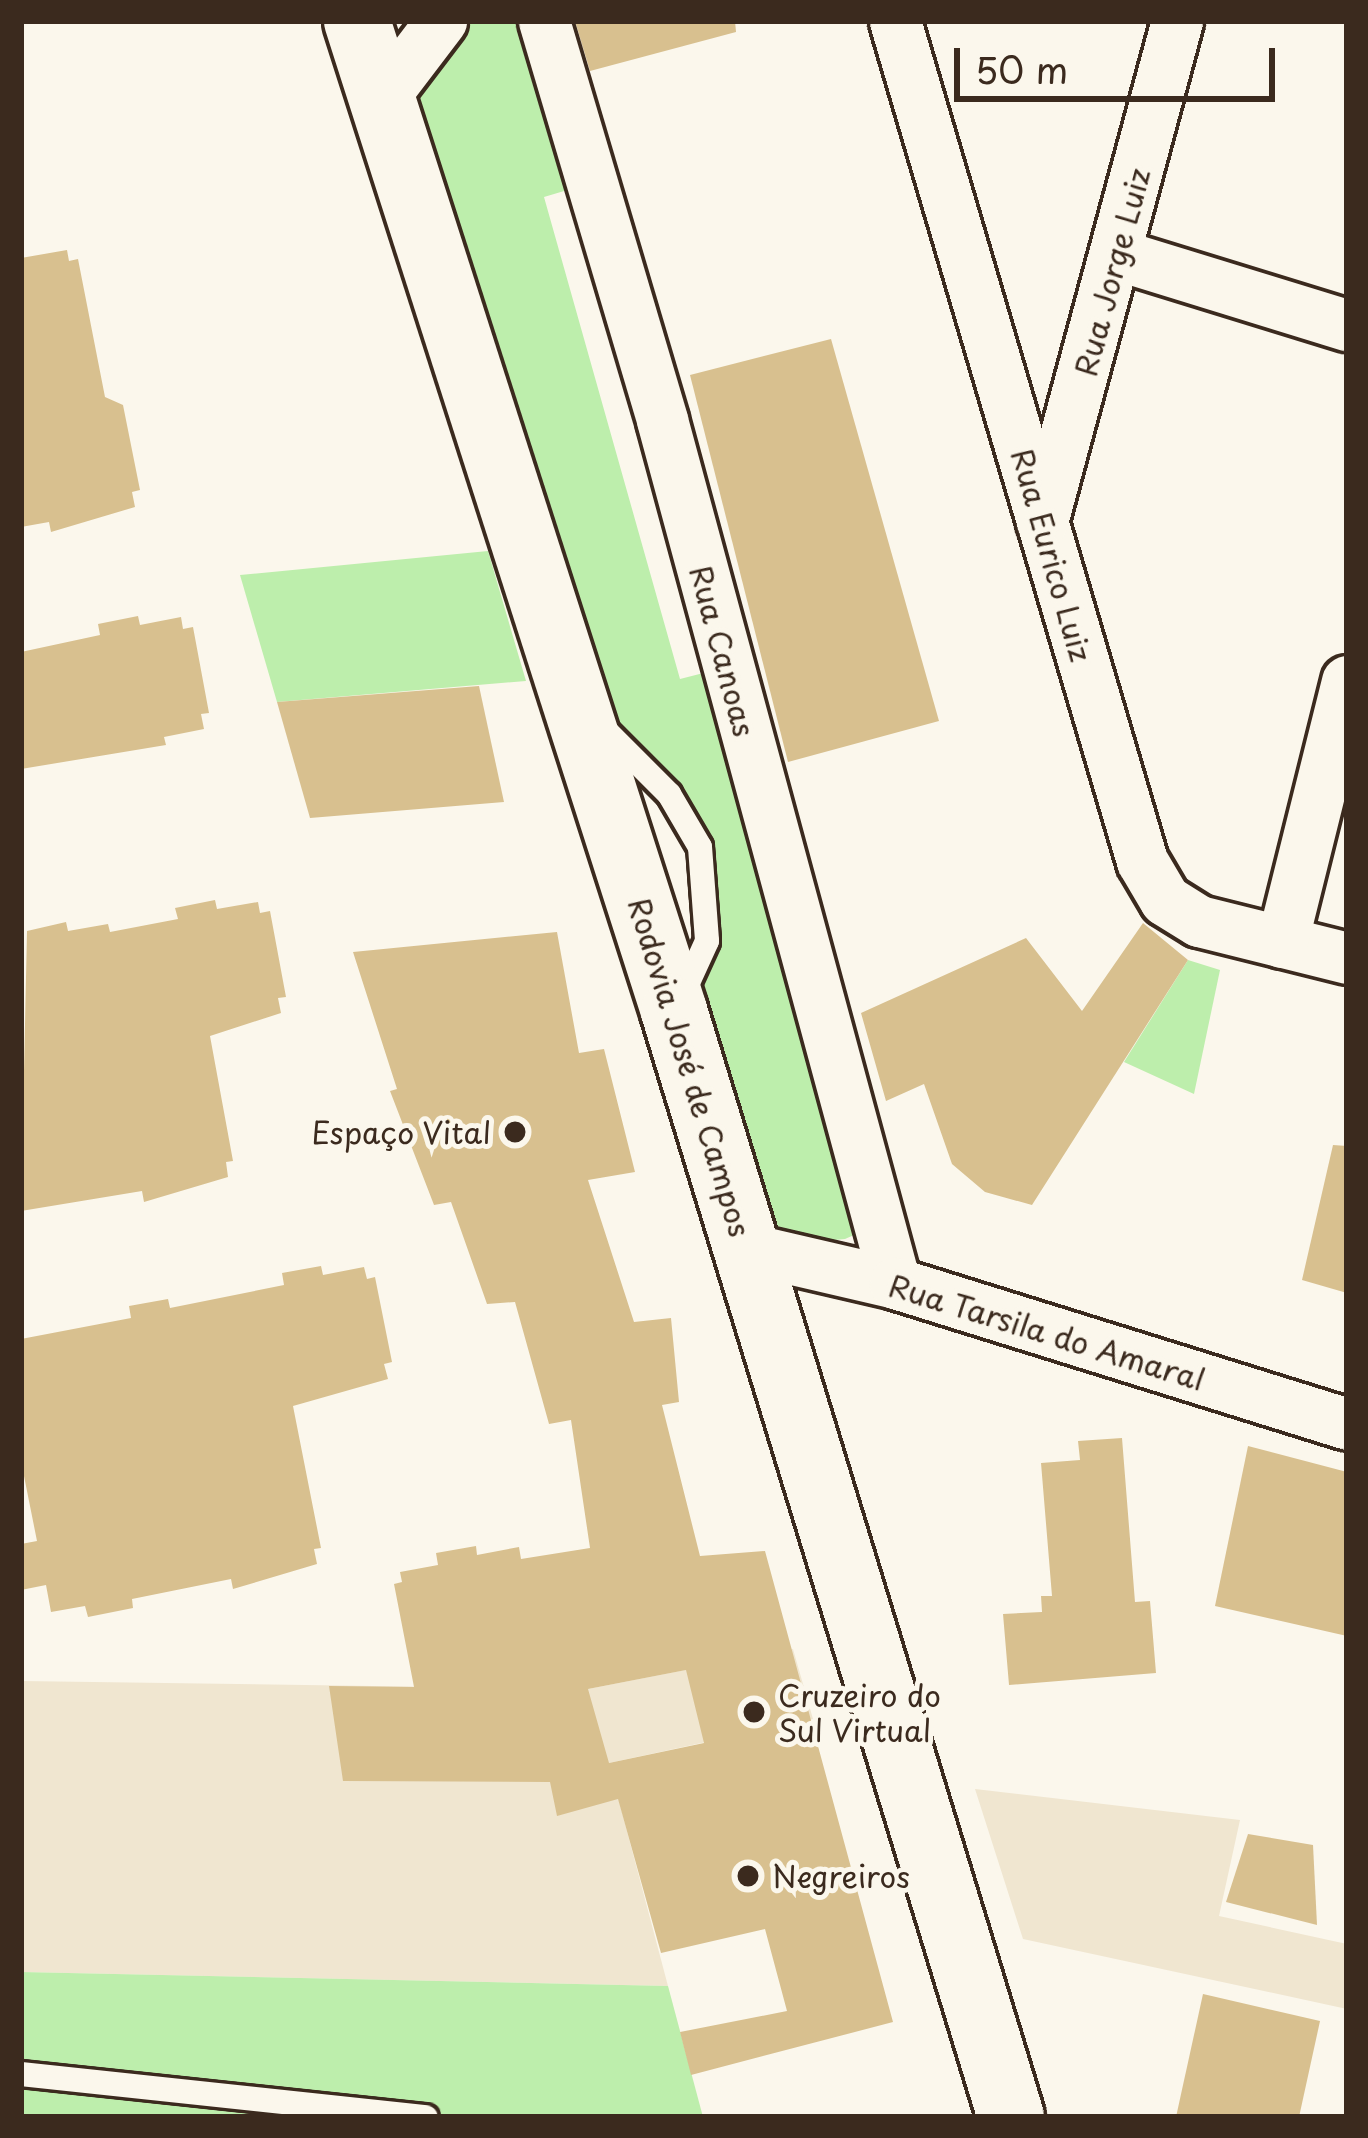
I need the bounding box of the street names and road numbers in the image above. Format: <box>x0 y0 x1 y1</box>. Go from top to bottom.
street label: Rua Jorge Luiz <box>1067 164 1157 380</box>
street label: Rua Eurico Luiz <box>1004 443 1100 667</box>
street label: Rua Canoas <box>683 561 763 741</box>
street label: Rodovia José de Campos <box>621 893 759 1241</box>
street label: Rua Tarsila do Amaral <box>885 1267 1209 1397</box>

